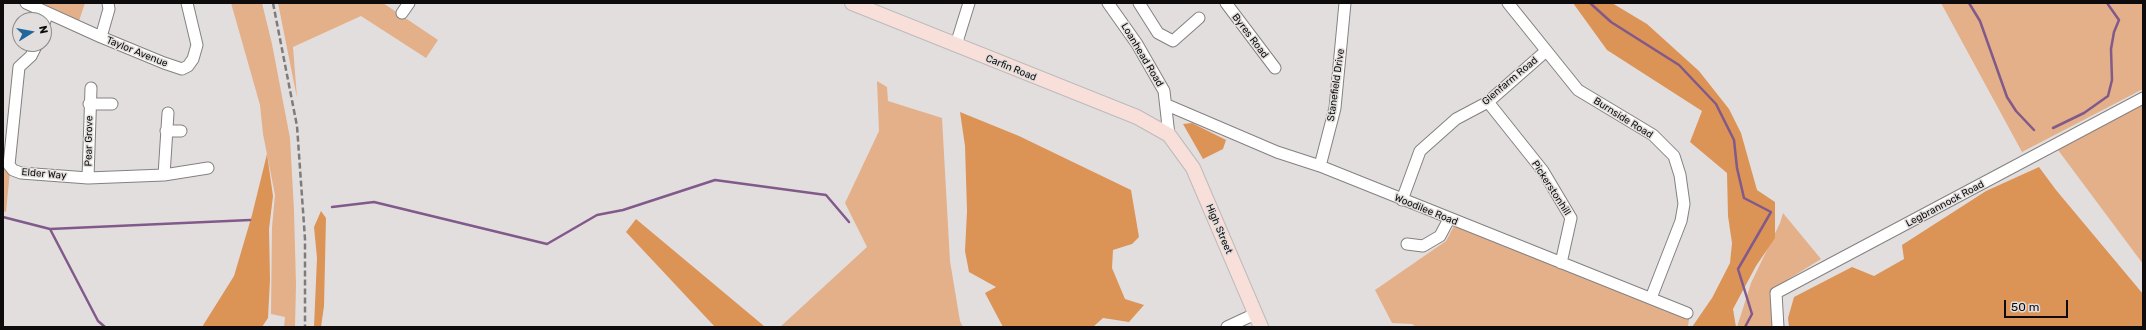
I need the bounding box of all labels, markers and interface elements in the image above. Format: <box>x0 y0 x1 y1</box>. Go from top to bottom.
street label: Byres Road <box>1229 11 1271 61</box>
north arrow <box>12 12 52 52</box>
street label: Loanhead Road <box>1118 21 1166 89</box>
text: N <box>36 25 50 35</box>
street label: Taylor Avenue <box>105 34 169 70</box>
street label: Stanefield Drive <box>1325 48 1347 122</box>
street label: Carfin Road <box>984 52 1038 84</box>
street label: Glenfarm Road <box>1480 54 1540 108</box>
street label: Burnside Road <box>1591 95 1655 141</box>
street label: Pear Grove <box>83 116 95 166</box>
street label: Pickerstonhill <box>1529 158 1573 218</box>
street label: Elder Way <box>21 166 67 182</box>
street label: Legbrannock Road <box>1904 178 1986 230</box>
street label: Woodilee Road <box>1392 192 1460 228</box>
street label: High Street <box>1203 202 1235 256</box>
scale bar <box>2006 292 2070 318</box>
text: 50 m <box>2011 300 2039 314</box>

